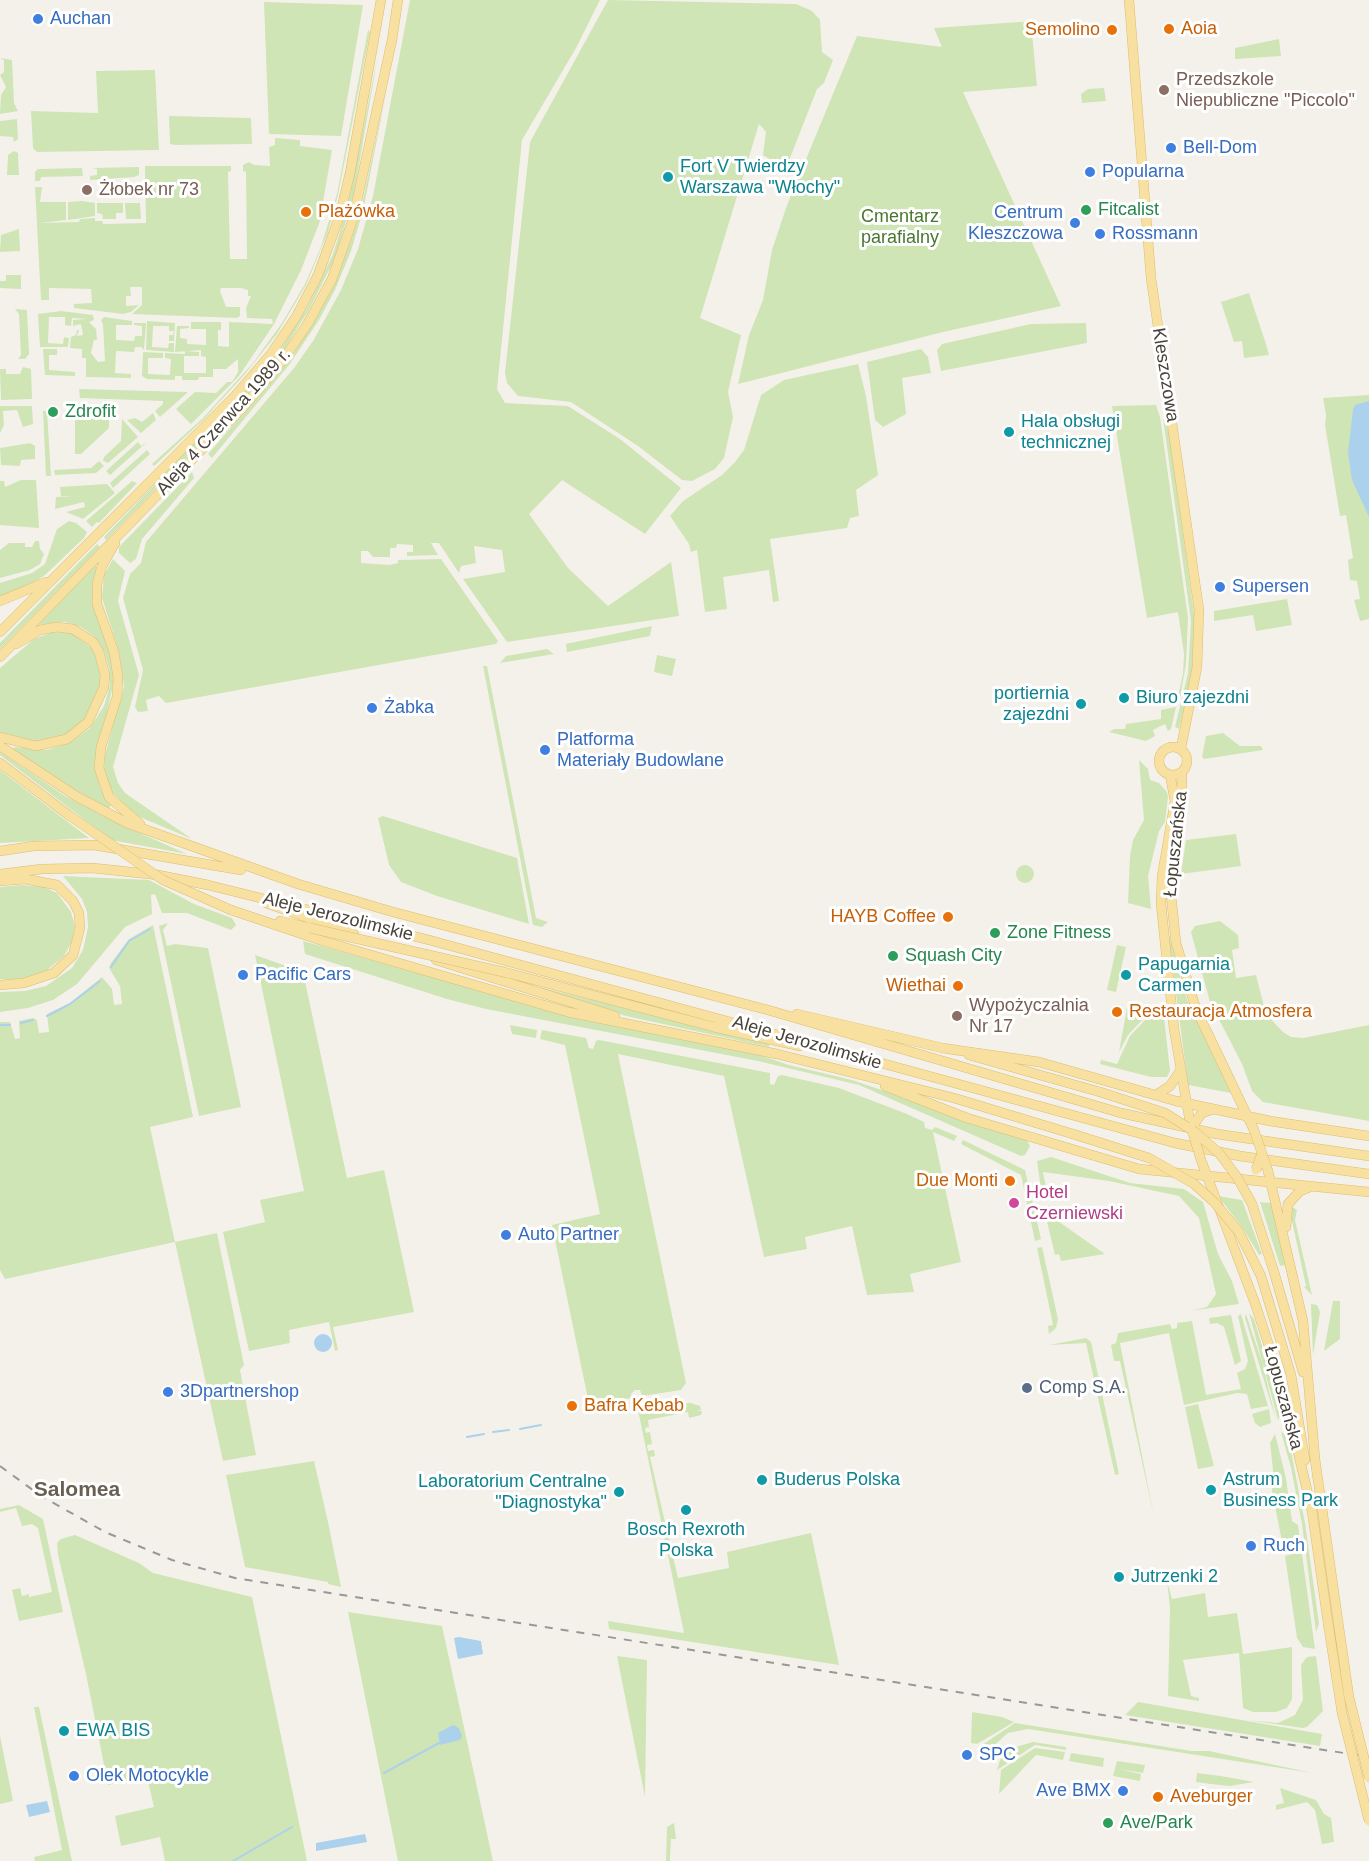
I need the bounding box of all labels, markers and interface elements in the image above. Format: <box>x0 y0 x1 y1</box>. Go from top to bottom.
place label: Auchan <box>50 8 111 30</box>
marker: Auchan <box>31 12 45 26</box>
place label: Aoia <box>1181 18 1217 40</box>
place label: Semolino <box>1025 19 1100 41</box>
marker: Aoia <box>1162 22 1176 36</box>
marker: Semolino <box>1105 23 1119 37</box>
place label: Przedszkole Niepubliczne "Piccolo" <box>1176 69 1355 112</box>
marker: Przedszkole Niepubliczne "Piccolo" <box>1157 83 1171 97</box>
place label: Bell-Dom <box>1183 137 1257 159</box>
marker: Bell-Dom <box>1164 141 1178 155</box>
place label: Fort V Twierdzy Warszawa "Włochy" <box>680 156 840 198</box>
place label: Popularna <box>1102 161 1184 183</box>
marker: Popularna <box>1083 165 1097 179</box>
marker: Fort V Twierdzy Warszawa "Włochy" <box>661 170 675 184</box>
place label: Żłobek nr 73 <box>99 179 199 201</box>
marker: Żłobek nr 73 <box>80 183 94 197</box>
place label: Fitcalist <box>1098 199 1159 221</box>
place label: Plażówka <box>318 201 395 223</box>
place label: Centrum Kleszczowa <box>968 202 1063 244</box>
marker: Fitcalist <box>1079 203 1093 217</box>
marker: Plażówka <box>299 205 313 219</box>
park label: Cmentarz parafialny <box>861 206 939 248</box>
marker: Centrum Kleszczowa <box>1068 216 1082 230</box>
place label: Rossmann <box>1112 223 1198 245</box>
marker: Rossmann <box>1093 227 1107 241</box>
street label: Kleszczowa <box>1147 326 1183 424</box>
street label: Aleja 4 Czerwca 1989 r. <box>152 344 296 500</box>
place label: Zdrofit <box>65 401 116 423</box>
marker: Zdrofit <box>46 405 60 419</box>
place label: Hala obsługi technicznej <box>1021 411 1120 454</box>
marker: Hala obsługi technicznej <box>1002 425 1016 439</box>
place label: Supersen <box>1232 576 1309 598</box>
marker: Supersen <box>1213 580 1227 594</box>
place label: portiernia zajezdni <box>994 683 1069 726</box>
place label: Biuro zajezdni <box>1136 687 1249 709</box>
marker: Biuro zajezdni <box>1117 691 1131 705</box>
place label: Żabka <box>384 697 434 719</box>
marker: portiernia zajezdni <box>1074 697 1088 711</box>
marker: Żabka <box>365 701 379 715</box>
place label: Platforma Materiały Budowlane <box>557 729 724 771</box>
marker: Platforma Materiały Budowlane <box>538 743 552 757</box>
street label: Łopuszańska <box>1160 790 1192 898</box>
street label: Aleje Jerozolimskie <box>261 888 415 946</box>
place label: HAYB Coffee <box>831 906 936 928</box>
marker: HAYB Coffee <box>941 910 955 924</box>
place label: Zone Fitness <box>1007 922 1111 944</box>
marker: Zone Fitness <box>988 926 1002 940</box>
place label: Squash City <box>905 945 1002 967</box>
marker: Squash City <box>886 949 900 963</box>
place label: Papugarnia Carmen <box>1138 954 1230 996</box>
place label: Pacific Cars <box>255 964 351 986</box>
marker: Pacific Cars <box>236 968 250 982</box>
marker: Papugarnia Carmen <box>1119 968 1133 982</box>
place label: Wiethai <box>886 975 946 997</box>
marker: Wiethai <box>951 979 965 993</box>
place label: Wypożyczalnia Nr 17 <box>969 995 1089 1038</box>
place label: Restauracja Atmosfera <box>1129 1001 1312 1023</box>
marker: Restauracja Atmosfera <box>1110 1005 1124 1019</box>
marker: Wypożyczalnia Nr 17 <box>950 1009 964 1023</box>
street label: Aleje Jerozolimskie <box>730 1011 884 1075</box>
place label: Due Monti <box>916 1170 998 1192</box>
marker: Due Monti <box>1003 1174 1017 1188</box>
place label: Hotel Czerniewski <box>1026 1182 1123 1224</box>
marker: Hotel Czerniewski <box>1007 1196 1021 1210</box>
place label: Auto Partner <box>518 1224 619 1246</box>
marker: Auto Partner <box>499 1228 513 1242</box>
street label: Łopuszańska <box>1259 1344 1307 1452</box>
place label: Comp S.A. <box>1039 1377 1126 1399</box>
place label: 3Dpartnershop <box>180 1381 299 1403</box>
marker: Comp S.A. <box>1020 1381 1034 1395</box>
marker: 3Dpartnershop <box>161 1385 175 1399</box>
place label: Bafra Kebab <box>584 1395 684 1417</box>
marker: Bafra Kebab <box>565 1399 579 1413</box>
place label: Buderus Polska <box>774 1469 900 1491</box>
place label: Astrum Business Park <box>1223 1469 1338 1512</box>
place label: Laboratorium Centralne "Diagnostyka" <box>418 1471 607 1514</box>
marker: Buderus Polska <box>755 1473 769 1487</box>
district label: Salomea <box>34 1477 120 1503</box>
marker: Astrum Business Park <box>1204 1483 1218 1497</box>
marker: Laboratorium Centralne "Diagnostyka" <box>612 1485 626 1499</box>
marker: Bosch Rexroth Polska <box>679 1503 693 1517</box>
place label: Bosch Rexroth Polska <box>627 1519 745 1562</box>
place label: Ruch <box>1263 1535 1305 1557</box>
marker: Ruch <box>1244 1539 1258 1553</box>
place label: Jutrzenki 2 <box>1131 1566 1218 1588</box>
marker: Jutrzenki 2 <box>1112 1570 1126 1584</box>
place label: EWA BIS <box>76 1720 150 1742</box>
marker: EWA BIS <box>57 1724 71 1738</box>
place label: SPC <box>979 1744 1016 1766</box>
marker: SPC <box>960 1748 974 1762</box>
place label: Olek Motocykle <box>86 1765 209 1787</box>
marker: Olek Motocykle <box>67 1769 81 1783</box>
place label: Ave BMX <box>1036 1780 1111 1802</box>
marker: Ave BMX <box>1116 1784 1130 1798</box>
place label: Aveburger <box>1170 1786 1253 1808</box>
marker: Aveburger <box>1151 1790 1165 1804</box>
place label: Ave/Park <box>1120 1812 1193 1834</box>
marker: Ave/Park <box>1101 1816 1115 1830</box>

